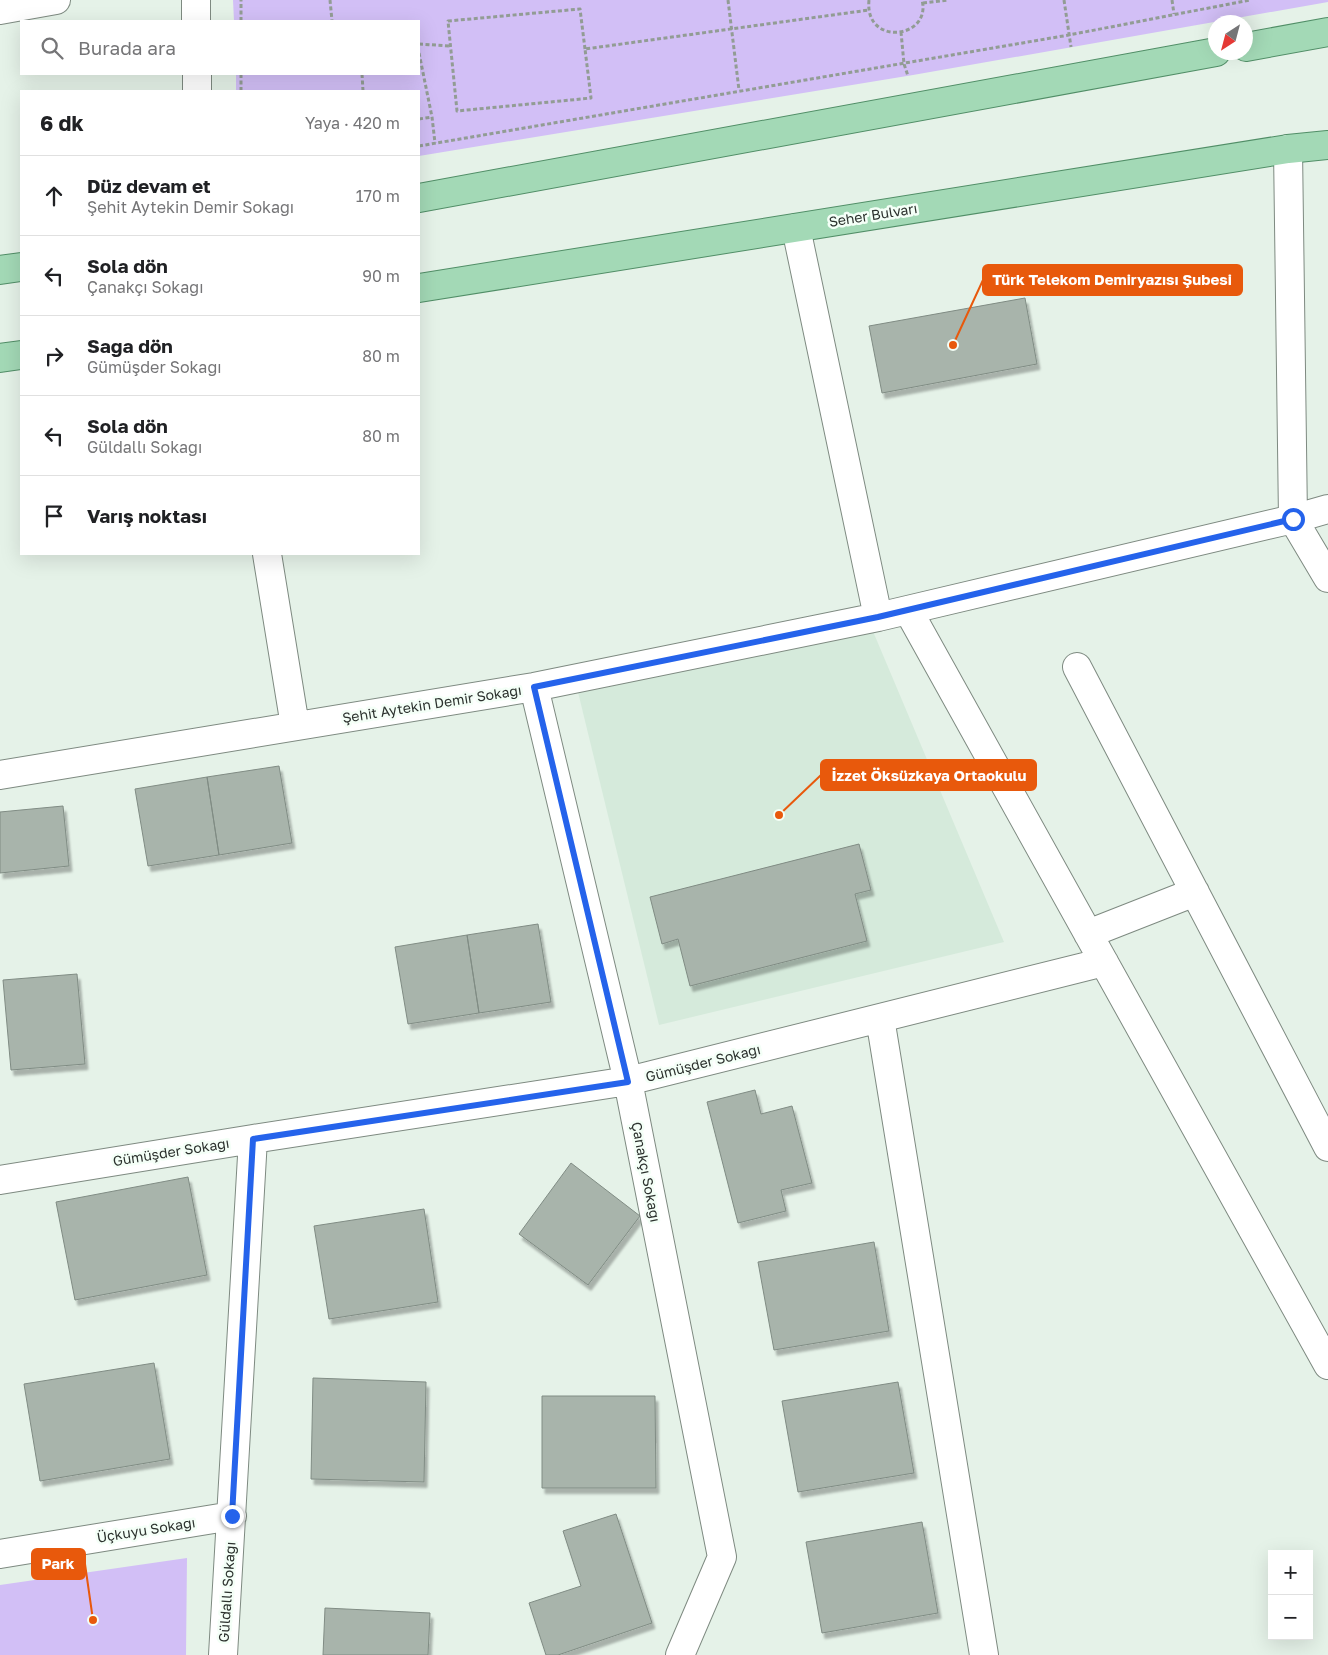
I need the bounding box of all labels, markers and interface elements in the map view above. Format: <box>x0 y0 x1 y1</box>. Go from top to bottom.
north arrow <box>1208 15 1253 60</box>
search box <box>20 20 420 75</box>
icon: search <box>38 34 66 62</box>
text: Burada ara <box>78 36 176 59</box>
text: 6 dk <box>40 110 84 136</box>
text: Yaya · 420 m <box>305 113 400 133</box>
text: Düz devam et <box>87 174 211 197</box>
icon: ahead <box>40 182 68 210</box>
text: 170 m <box>356 186 400 206</box>
text: Şehit Aytekin Demir Sokağı <box>87 197 294 217</box>
street label: Seher Bulvarı <box>827 199 918 230</box>
text: Sola dön <box>87 254 168 277</box>
icon: left <box>40 262 68 290</box>
callout: Türk Telekom Demiryazısı Şubesi <box>983 265 1242 295</box>
text: 90 m <box>362 266 400 286</box>
text: Türk Telekom Demiryazısı Şubesi <box>992 270 1232 288</box>
text: Çanakçı Sokağı <box>87 277 203 297</box>
text: Sağa dön <box>87 334 173 357</box>
icon: right <box>40 342 68 370</box>
text: 80 m <box>362 346 400 366</box>
text: Gümüşder Sokağı <box>87 357 222 377</box>
text: Sola dön <box>87 414 168 437</box>
icon: left <box>40 422 68 450</box>
text: 80 m <box>362 426 400 446</box>
text: Güldallı Sokağı <box>87 437 202 457</box>
icon: arrive <box>40 502 68 530</box>
text: Varış noktası <box>87 504 207 527</box>
route start <box>1282 508 1305 531</box>
street label: Şehit Aytekin Demir Sokağı <box>341 681 523 726</box>
callout: İzzet Öksüzkaya Ortaokulu <box>821 760 1036 790</box>
text: İzzet Öksüzkaya Ortaokulu <box>831 766 1027 784</box>
street label: Gümüşder Sokağı <box>644 1040 762 1085</box>
street label: Çanakçı Sokağı <box>628 1120 665 1224</box>
street label: Gümüşder Sokağı <box>111 1134 230 1169</box>
route end <box>221 1505 244 1528</box>
street label: Üçkuyu Sokağı <box>95 1513 196 1546</box>
street label: Güldallı Sokağı <box>215 1541 238 1643</box>
callout: Park <box>32 1549 85 1579</box>
map controls <box>1268 1550 1313 1640</box>
button: + <box>1268 1550 1313 1595</box>
text: Park <box>41 1554 75 1572</box>
button: − <box>1268 1595 1313 1640</box>

